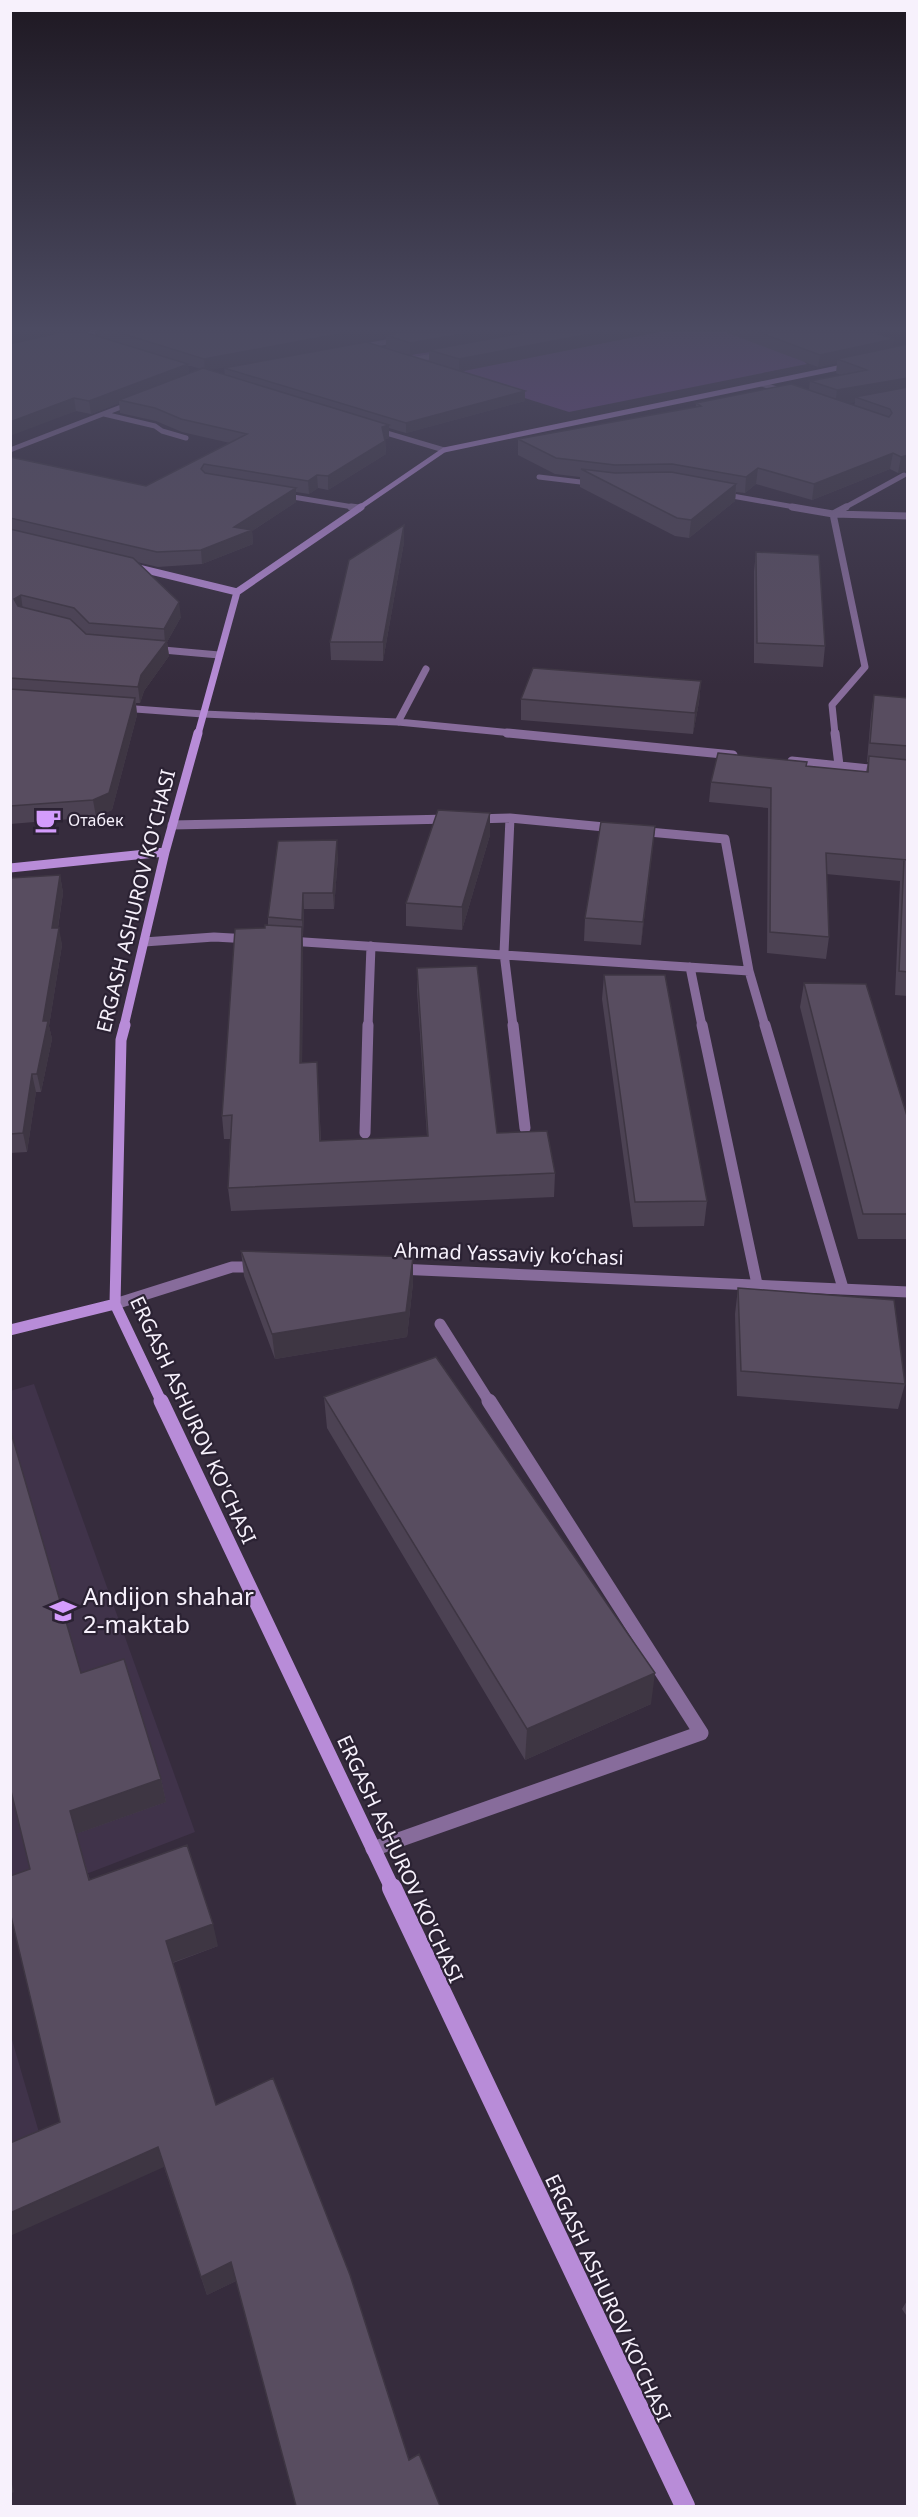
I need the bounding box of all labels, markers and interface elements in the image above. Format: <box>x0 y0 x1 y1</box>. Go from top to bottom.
street label: ERGASH ASHUROV KO'CHASI <box>90 766 181 1035</box>
cafe icon: Отабек <box>33 805 63 835</box>
place label: Отабек <box>68 809 124 831</box>
street label: Ahmad Yassaviy koʻchasi <box>394 1236 624 1271</box>
street label: ERGASH ASHUROV KO'CHASI <box>124 1292 263 1548</box>
place label: Andijon shahar 2-maktab <box>83 1579 254 1640</box>
school or university icon: Andijon shahar 2-maktab <box>48 1596 78 1626</box>
street label: ERGASH ASHUROV KO'CHASI <box>331 1731 470 1987</box>
street label: ERGASH ASHUROV KO'CHASI <box>539 2170 678 2426</box>

